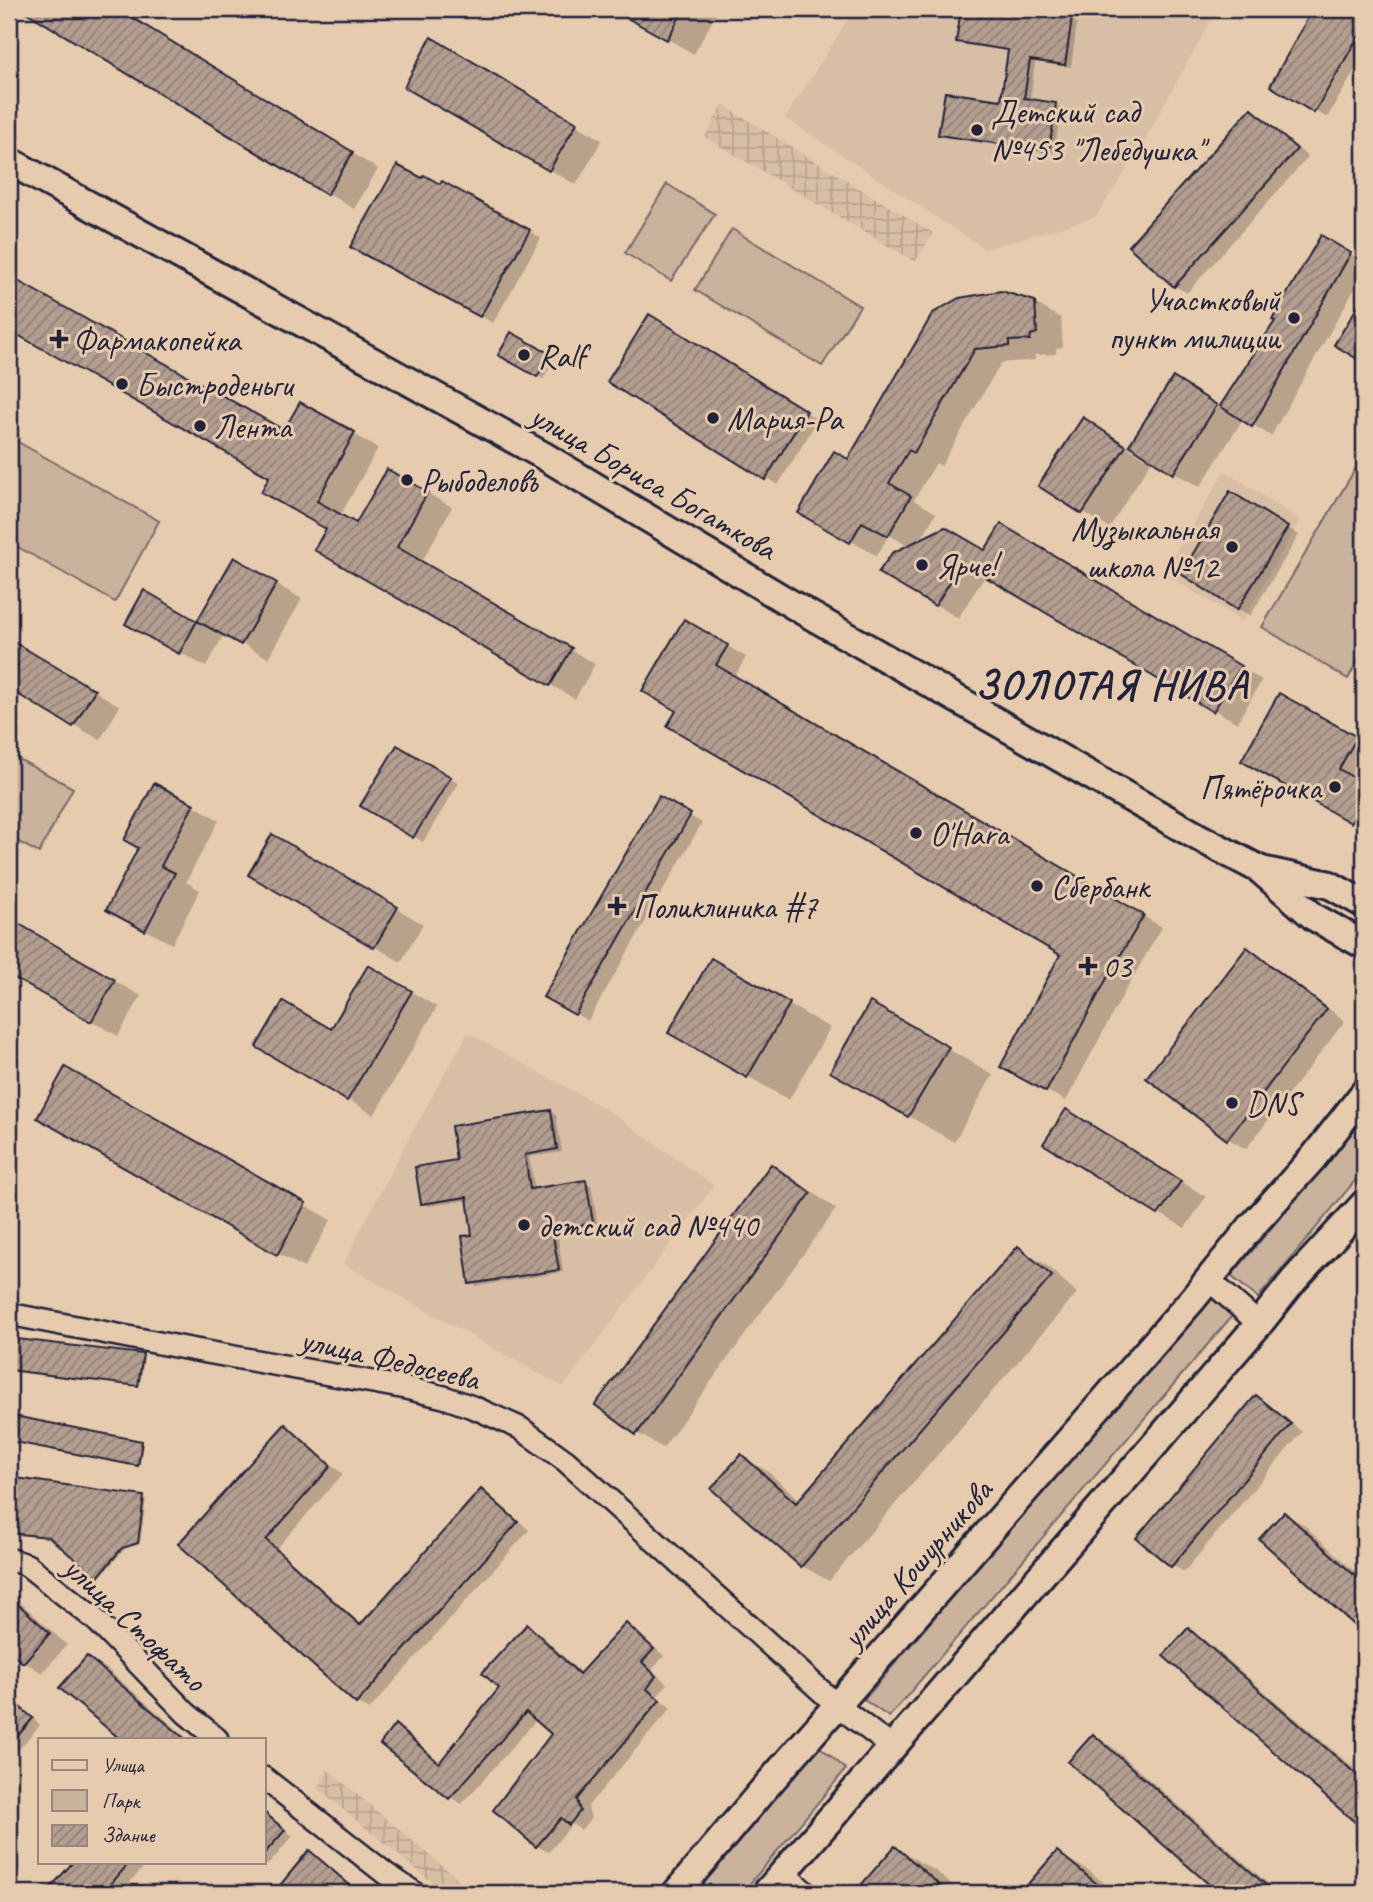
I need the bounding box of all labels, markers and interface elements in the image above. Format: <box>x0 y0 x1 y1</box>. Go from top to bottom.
place label: Детский сад №453 "Лебедушка" <box>991 91 1210 171</box>
marker: Детский сад №453 "Лебедушка" <box>969 122 985 138</box>
place label: Участковый пункт милиции <box>1109 279 1282 359</box>
marker: Участковый пункт милиции <box>1286 310 1302 326</box>
place label: Фармакопейка <box>73 319 243 361</box>
marker: Фармакопейка <box>51 331 67 347</box>
place label: Ralf <box>538 335 591 377</box>
marker: Ralf <box>516 347 532 363</box>
place label: Быстроденьги <box>136 364 296 406</box>
marker: Быстроденьги <box>114 376 130 392</box>
street label: улица Бориса Богаткова <box>521 393 786 571</box>
place label: Мария-Ра <box>727 398 845 440</box>
place label: Лента <box>214 406 293 448</box>
marker: Мария-Ра <box>705 410 721 426</box>
marker: Лента <box>192 418 208 434</box>
place label: Рыбоделовъ <box>421 460 539 502</box>
marker: Рыбоделовъ <box>399 472 415 488</box>
place label: Музыкальная школа №12 <box>1071 508 1221 588</box>
marker: Музыкальная школа №12 <box>1224 539 1240 555</box>
place label: Ярче! <box>936 545 1003 587</box>
marker: Ярче! <box>914 557 930 573</box>
district label: ЗОЛОТАЯ НИВА <box>975 660 1249 710</box>
place label: Пятёрочка <box>1200 767 1323 809</box>
marker: Пятёрочка <box>1327 779 1343 795</box>
place label: O'Hara <box>930 813 1010 855</box>
marker: O'Hara <box>908 825 924 841</box>
place label: Сбербанк <box>1051 866 1152 908</box>
marker: Сбербанк <box>1029 878 1045 894</box>
place label: Поликлиника #7 <box>633 886 819 928</box>
marker: Поликлиника #7 <box>607 896 627 916</box>
place label: 03 <box>1102 946 1134 988</box>
marker: 03 <box>1080 958 1096 974</box>
place label: DNS <box>1246 1083 1305 1125</box>
marker: DNS <box>1224 1095 1240 1111</box>
place label: детский сад №440 <box>538 1205 760 1247</box>
marker: детский сад №440 <box>516 1217 532 1233</box>
street label: улица Федосеева <box>294 1318 485 1400</box>
street label: улица Кошурникова <box>831 1469 1003 1658</box>
street label: улица Стофато <box>54 1545 217 1702</box>
legend <box>38 1738 266 1864</box>
text: Улица <box>102 1752 145 1778</box>
text: Парк <box>102 1788 142 1814</box>
text: Здание <box>102 1822 156 1848</box>

